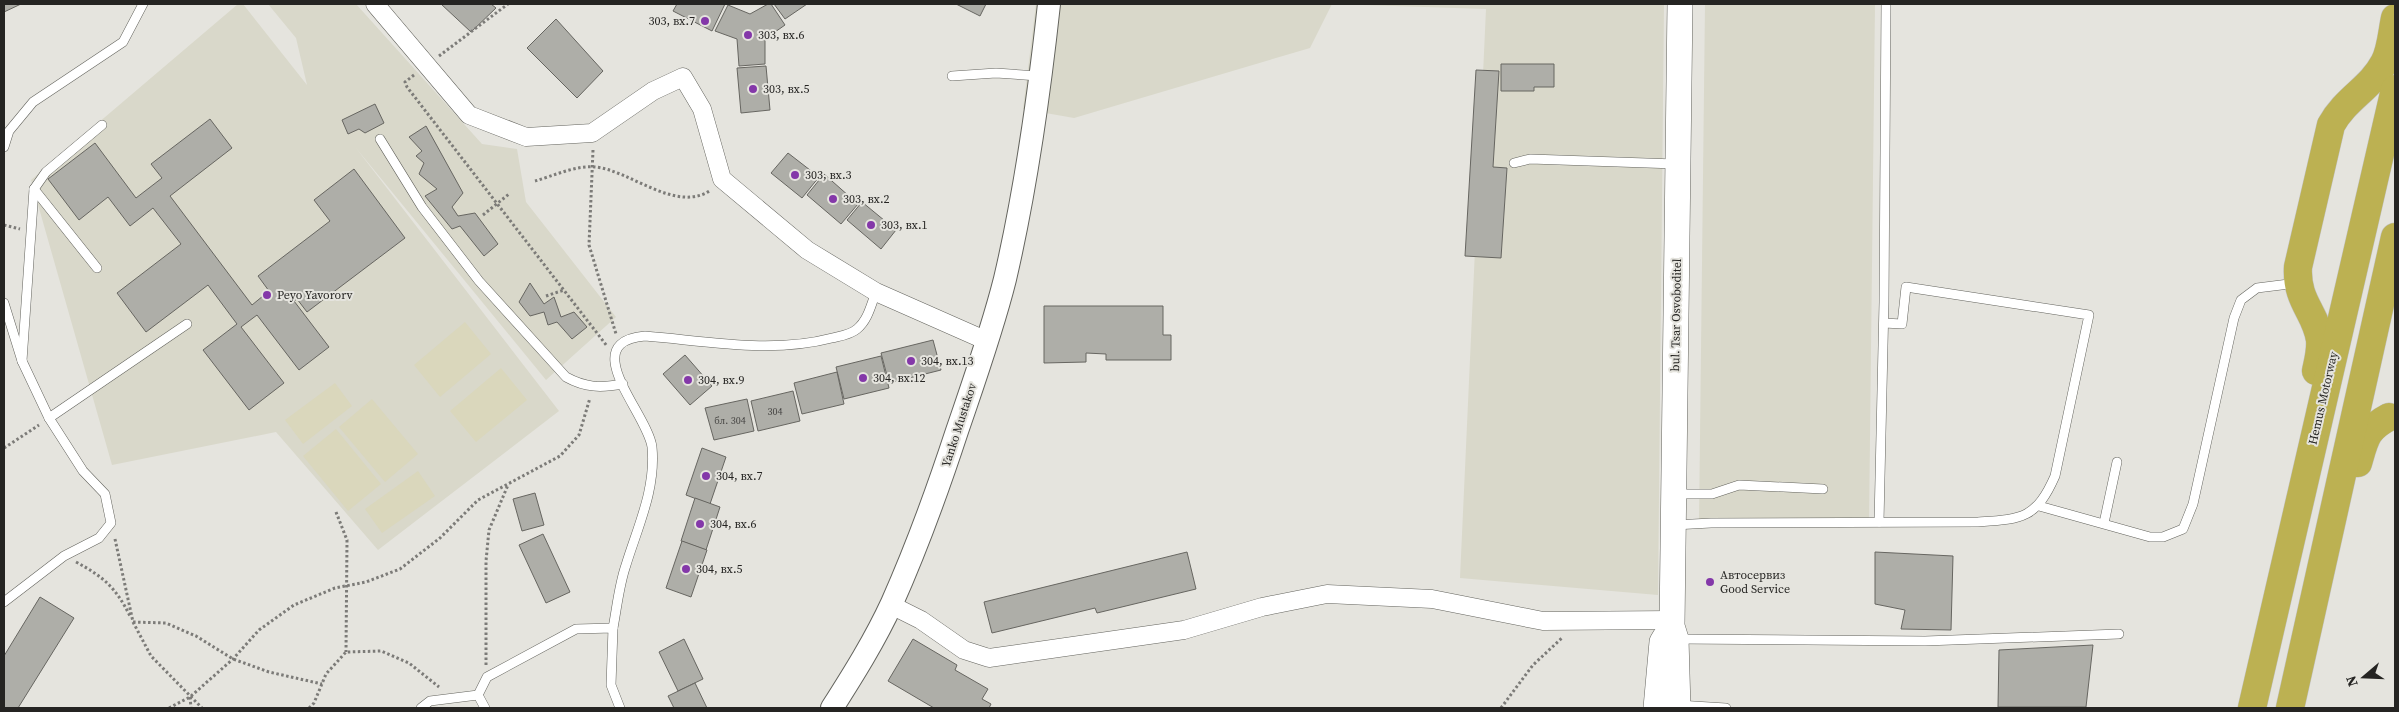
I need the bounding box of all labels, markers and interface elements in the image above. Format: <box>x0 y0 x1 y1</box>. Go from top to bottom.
place label: 303, вх.7 <box>648 13 695 29</box>
marker: 303, вх.7 <box>699 15 711 27</box>
place label: 303, вх.6 <box>758 27 805 43</box>
marker: 303, вх.6 <box>742 29 754 41</box>
place label: 303, вх.5 <box>763 81 810 97</box>
marker: 303, вх.5 <box>747 83 759 95</box>
place label: 303, вх.3 <box>805 167 852 183</box>
marker: 303, вх.3 <box>789 169 801 181</box>
place label: 303, вх.2 <box>843 191 890 207</box>
marker: 303, вх.2 <box>827 193 839 205</box>
place label: 303, вх.1 <box>881 217 928 233</box>
marker: 303, вх.1 <box>865 219 877 231</box>
street label: bul. Tsar Osvoboditel <box>1667 258 1685 371</box>
place label: Peyo Yavororv <box>277 287 352 303</box>
marker: Peyo Yavororv <box>261 289 273 301</box>
street label: Hemus Motorway <box>2305 349 2342 446</box>
place label: 304, вх.13 <box>921 353 974 369</box>
marker: 304, вх.13 <box>905 355 917 367</box>
place label: 304, вх.12 <box>873 370 926 386</box>
place label: 304, вх.9 <box>698 372 745 388</box>
marker: 304, вх.12 <box>857 372 869 384</box>
marker: 304, вх.9 <box>682 374 694 386</box>
street label: Yanko Mustakov <box>938 381 980 469</box>
house number: 304 <box>768 405 783 418</box>
house number: бл. 304 <box>714 414 746 427</box>
place label: 304, вх.7 <box>716 468 763 484</box>
marker: 304, вх.7 <box>700 470 712 482</box>
place label: 304, вх.6 <box>710 516 757 532</box>
marker: 304, вх.6 <box>694 518 706 530</box>
place label: 304, вх.5 <box>696 561 743 577</box>
marker: 304, вх.5 <box>680 563 692 575</box>
place label: Автосервиз Good Service <box>1720 567 1790 597</box>
marker: Автосервиз Good Service <box>1704 576 1716 588</box>
north arrow <box>2339 652 2389 702</box>
text: N <box>2341 673 2363 689</box>

